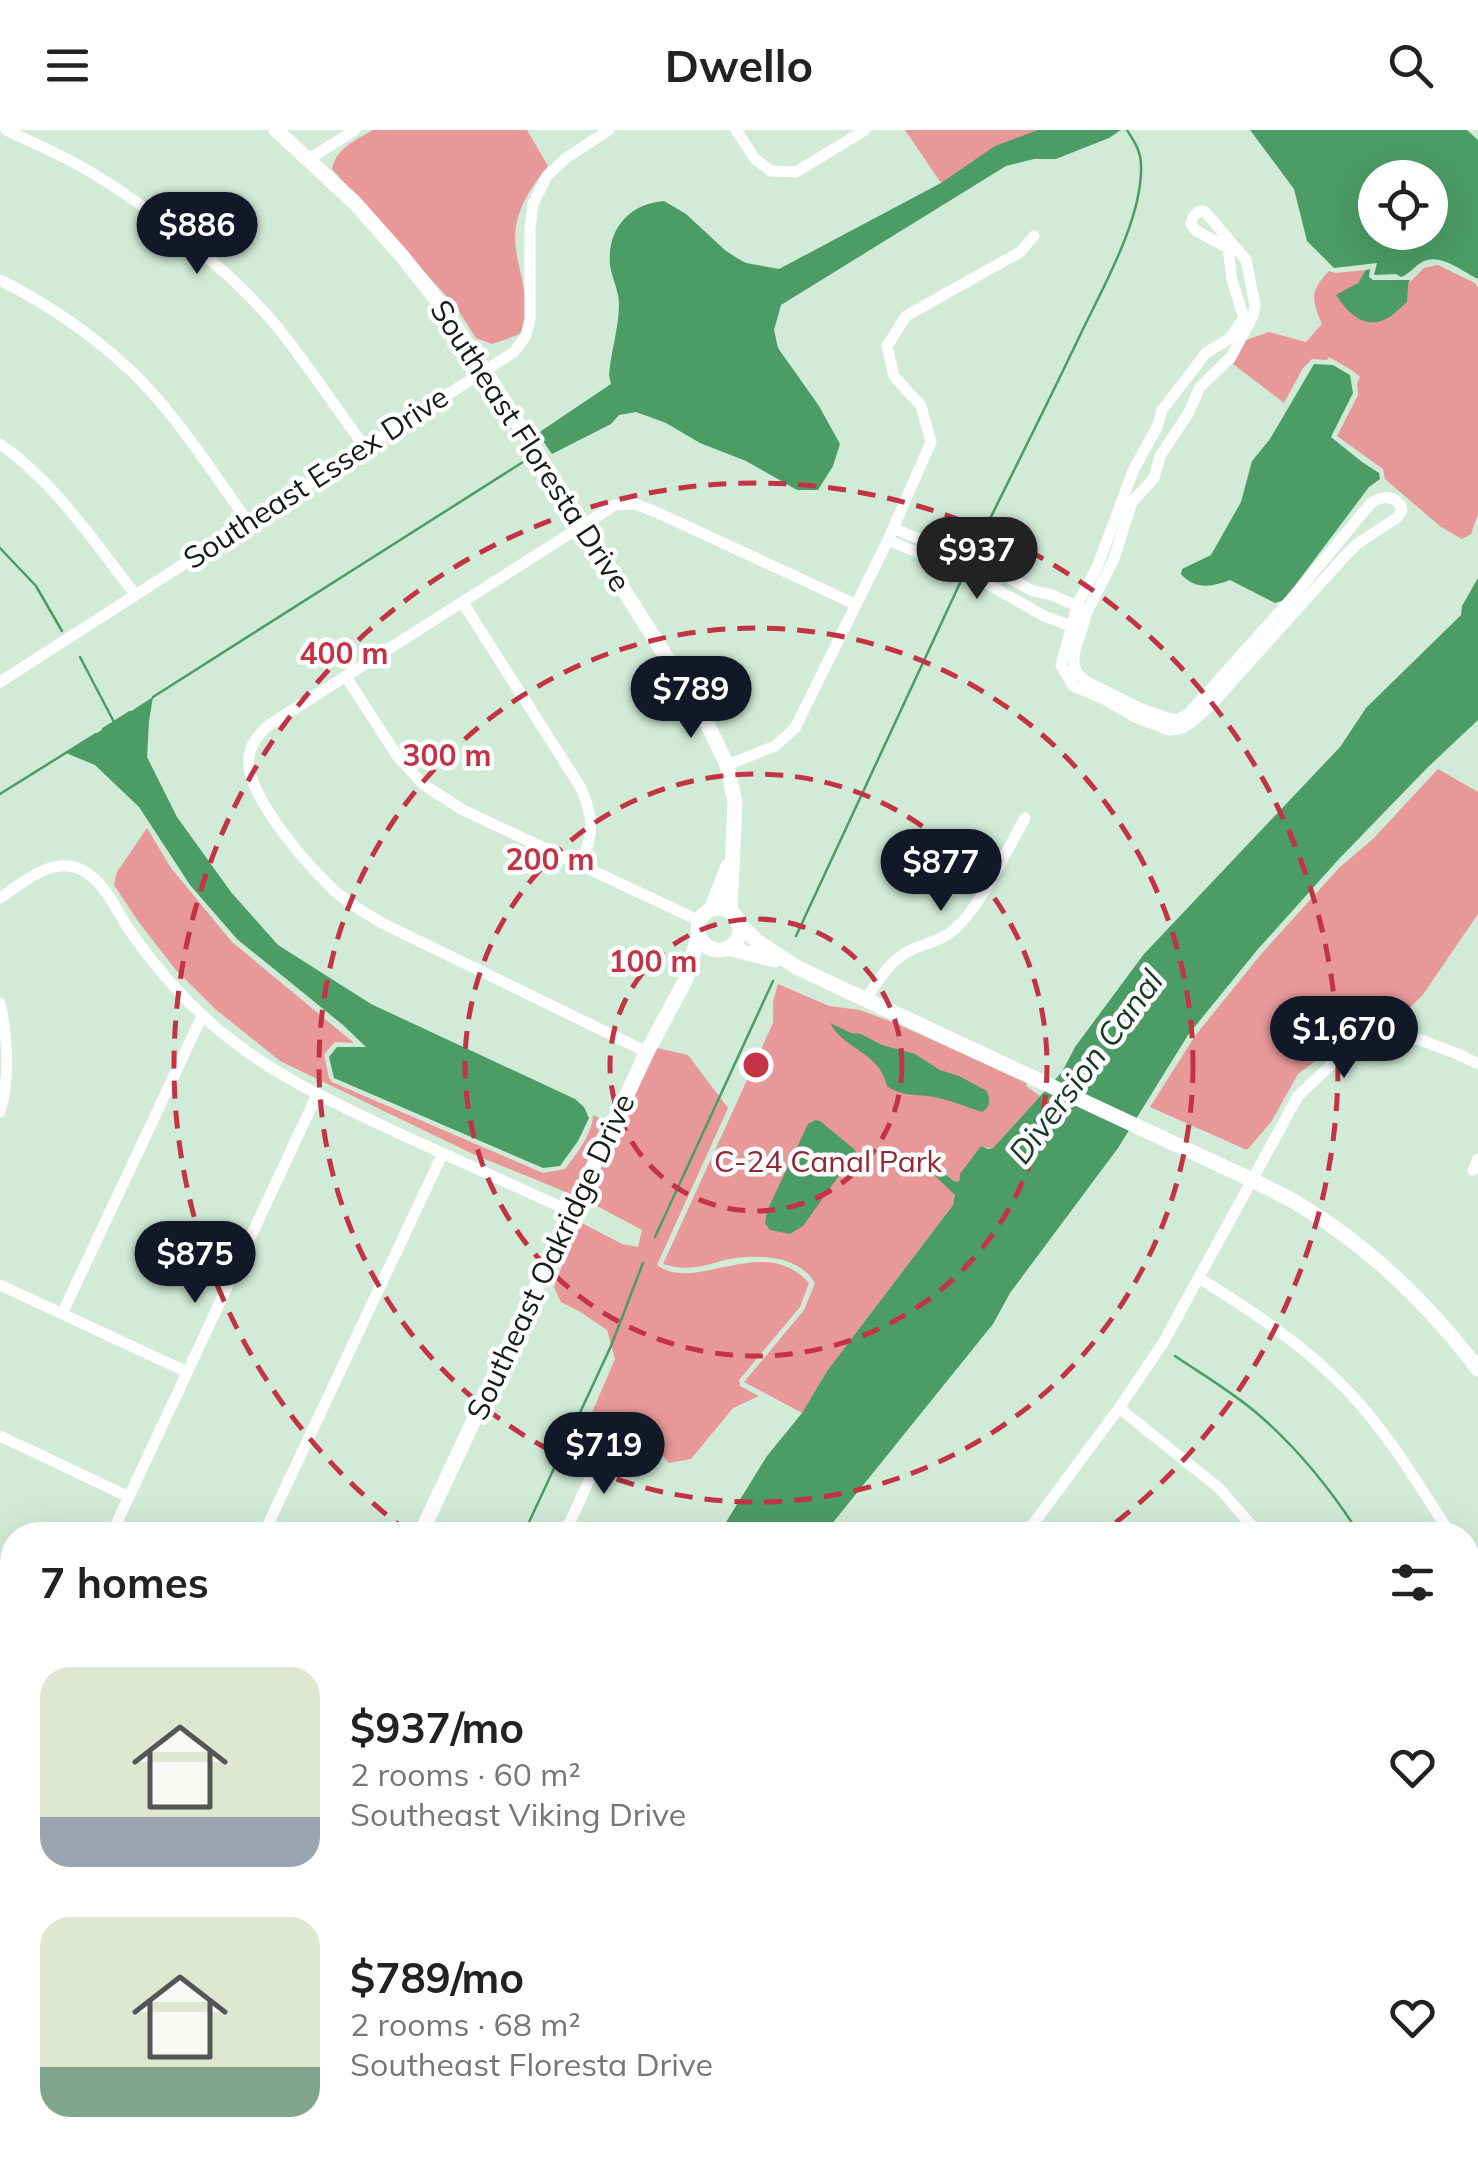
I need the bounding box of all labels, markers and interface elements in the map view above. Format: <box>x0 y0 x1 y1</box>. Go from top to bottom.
text: Dwello <box>665 37 813 93</box>
icon: menu <box>40 38 95 93</box>
icon: search <box>1383 38 1438 93</box>
map controls <box>1358 160 1448 250</box>
button: locate <box>1358 160 1448 250</box>
pin: $886 <box>138 192 256 277</box>
text: $886 <box>159 204 235 244</box>
street label: Southeast Floresta Drive <box>422 292 639 598</box>
street label: Southeast Essex Drive <box>176 377 455 577</box>
pin: $937 <box>918 517 1036 602</box>
text: $937 <box>939 529 1015 569</box>
text: 400 m <box>299 634 389 672</box>
pin: $789 <box>632 656 750 741</box>
text: $789 <box>653 668 729 708</box>
text: 300 m <box>402 736 492 774</box>
pin: $877 <box>882 829 1000 914</box>
text: 200 m <box>505 840 595 878</box>
text: $877 <box>903 841 979 881</box>
text: 100 m <box>608 942 698 980</box>
water label: Diversion Canal <box>999 961 1171 1171</box>
pin: $1,670 <box>1263 996 1425 1081</box>
text: $1,670 <box>1292 1008 1396 1048</box>
centre of rings <box>738 1047 774 1083</box>
street label: Southeast Oakridge Drive <box>458 1087 643 1426</box>
park label: C-24 Canal Park <box>714 1142 943 1180</box>
pin: $875 <box>136 1221 254 1306</box>
text: $875 <box>157 1233 233 1273</box>
pin: $719 <box>545 1412 663 1497</box>
text: $719 <box>566 1424 642 1464</box>
icon: filters <box>1385 1555 1440 1610</box>
text: 7 homes <box>40 1556 209 1609</box>
text: $937/mo <box>350 1701 524 1754</box>
icon: home <box>120 1707 240 1827</box>
icon: heart <box>1385 1740 1440 1795</box>
text: 2 rooms · 60 m² <box>350 1754 581 1794</box>
text: Southeast Viking Drive <box>350 1794 686 1834</box>
text: $789/mo <box>350 1951 524 2004</box>
icon: home <box>120 1957 240 2077</box>
icon: heart <box>1385 1990 1440 2045</box>
text: 2 rooms · 68 m² <box>350 2004 581 2044</box>
text: Southeast Floresta Drive <box>350 2044 713 2084</box>

